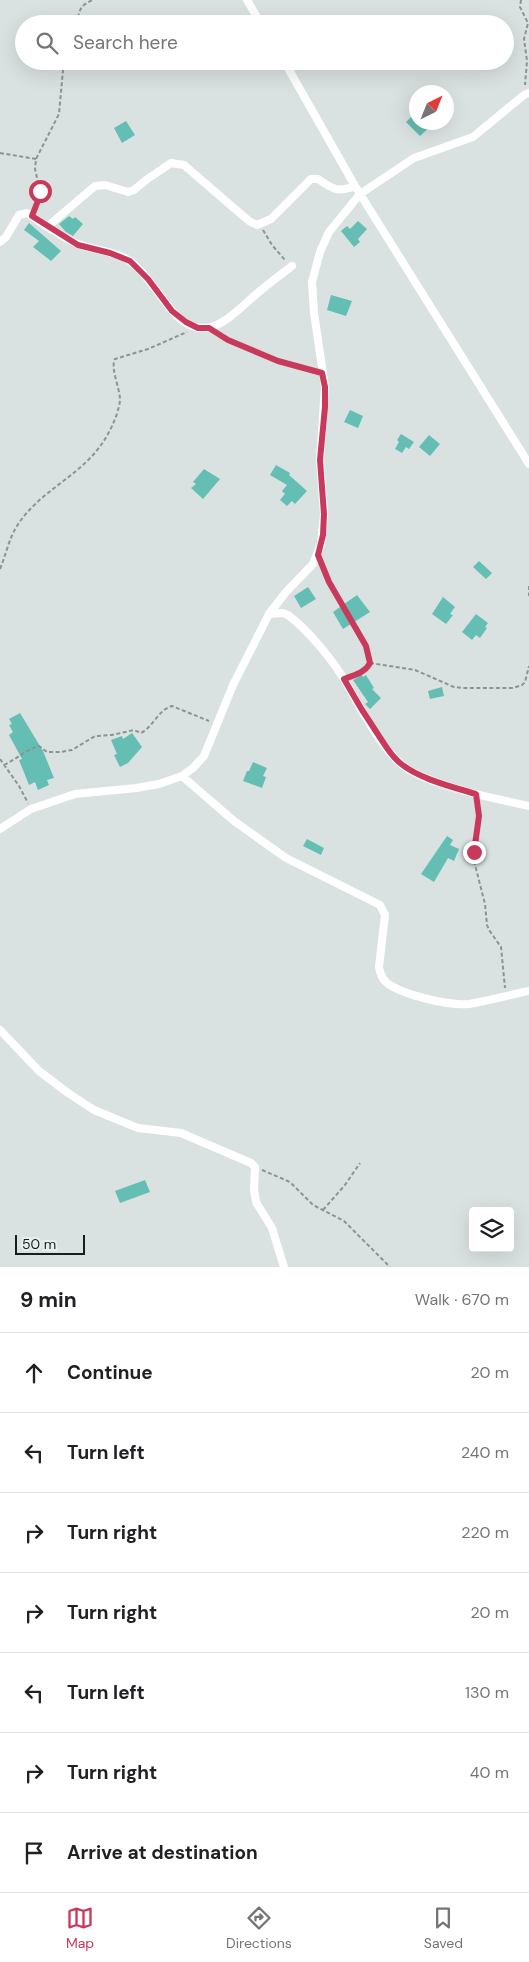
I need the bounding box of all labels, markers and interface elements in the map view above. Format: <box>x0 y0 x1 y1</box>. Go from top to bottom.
search box <box>15 15 514 70</box>
icon: search <box>33 29 61 57</box>
text: Search here <box>73 30 178 55</box>
north arrow <box>409 85 454 130</box>
route start <box>29 180 52 203</box>
route end <box>463 841 486 864</box>
map controls <box>469 1207 514 1252</box>
button: layers <box>469 1207 514 1252</box>
scale bar <box>15 1232 85 1255</box>
text: 50 m <box>22 1235 56 1253</box>
text: 9 min <box>20 1286 77 1314</box>
text: Walk · 670 m <box>415 1289 509 1310</box>
icon: ahead <box>20 1359 48 1387</box>
text: Continue <box>67 1360 153 1385</box>
text: 20 m <box>470 1362 509 1383</box>
icon: left <box>20 1439 48 1467</box>
text: Turn left <box>67 1440 145 1465</box>
text: 240 m <box>461 1442 509 1463</box>
icon: right <box>20 1519 48 1547</box>
text: Turn right <box>67 1520 157 1545</box>
text: 220 m <box>461 1522 509 1543</box>
icon: right <box>20 1599 48 1627</box>
text: Turn right <box>67 1600 157 1625</box>
text: 20 m <box>470 1602 509 1623</box>
icon: left <box>20 1679 48 1707</box>
text: Turn left <box>67 1680 145 1705</box>
text: 130 m <box>465 1682 509 1703</box>
icon: right <box>20 1759 48 1787</box>
text: Turn right <box>67 1760 157 1785</box>
text: 40 m <box>470 1762 509 1783</box>
icon: arrive <box>20 1839 48 1867</box>
text: Arrive at destination <box>67 1840 258 1865</box>
tab: Map <box>66 1904 94 1952</box>
tab: Directions <box>226 1904 292 1952</box>
tab: Saved <box>424 1904 463 1952</box>

